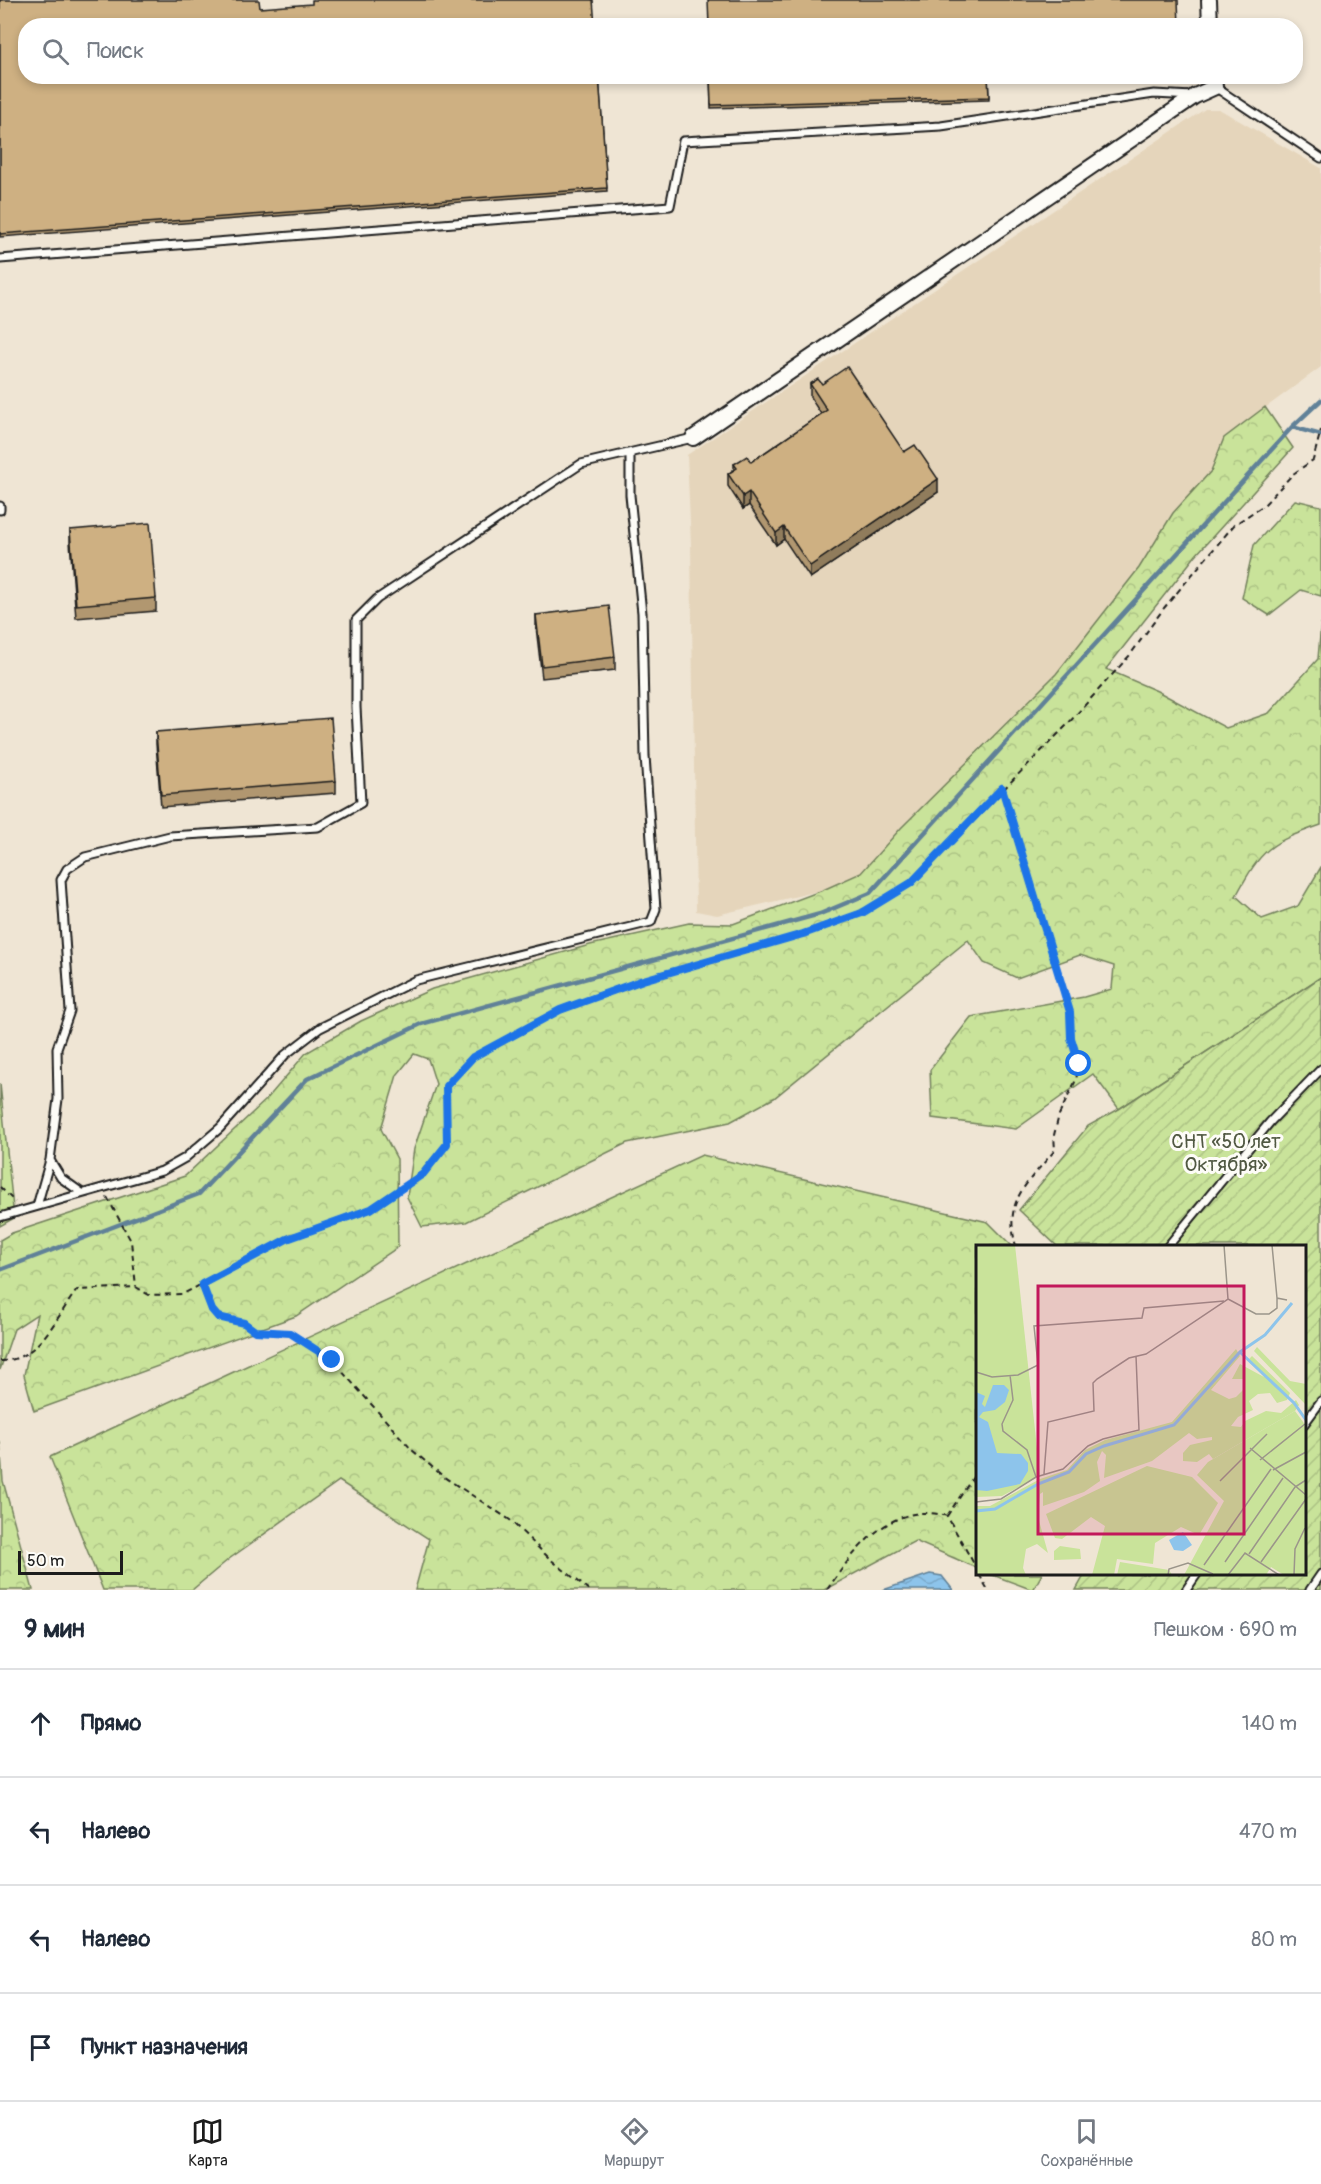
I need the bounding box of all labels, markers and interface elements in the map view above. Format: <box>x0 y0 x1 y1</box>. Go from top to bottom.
search box <box>18 18 1303 84</box>
icon: search <box>39 35 72 68</box>
text: Поиск <box>87 37 144 65</box>
route start <box>1065 1050 1091 1076</box>
park label: СНТ «50 лет Октября» <box>1171 1129 1281 1177</box>
inset map <box>976 1245 1306 1575</box>
route end <box>318 1346 344 1372</box>
scale bar <box>18 1548 123 1576</box>
text: 50 m <box>27 1551 64 1571</box>
text: 9 мин <box>24 1613 85 1645</box>
text: Пешком · 690 m <box>1154 1617 1297 1642</box>
icon: ahead <box>24 1707 57 1740</box>
text: Прямо <box>81 1709 141 1737</box>
text: 140 m <box>1242 1711 1297 1736</box>
icon: left <box>24 1815 57 1848</box>
text: Налево <box>81 1817 150 1845</box>
text: 470 m <box>1239 1819 1297 1844</box>
icon: left <box>24 1923 57 1956</box>
text: Налево <box>81 1925 150 1953</box>
text: 80 m <box>1251 1927 1297 1952</box>
icon: arrive <box>24 2031 57 2064</box>
text: Пункт назначения <box>81 2033 248 2061</box>
tab: Карта <box>188 2115 228 2171</box>
tab: Маршрут <box>604 2115 664 2171</box>
tab: Сохранённые <box>1041 2115 1133 2171</box>

